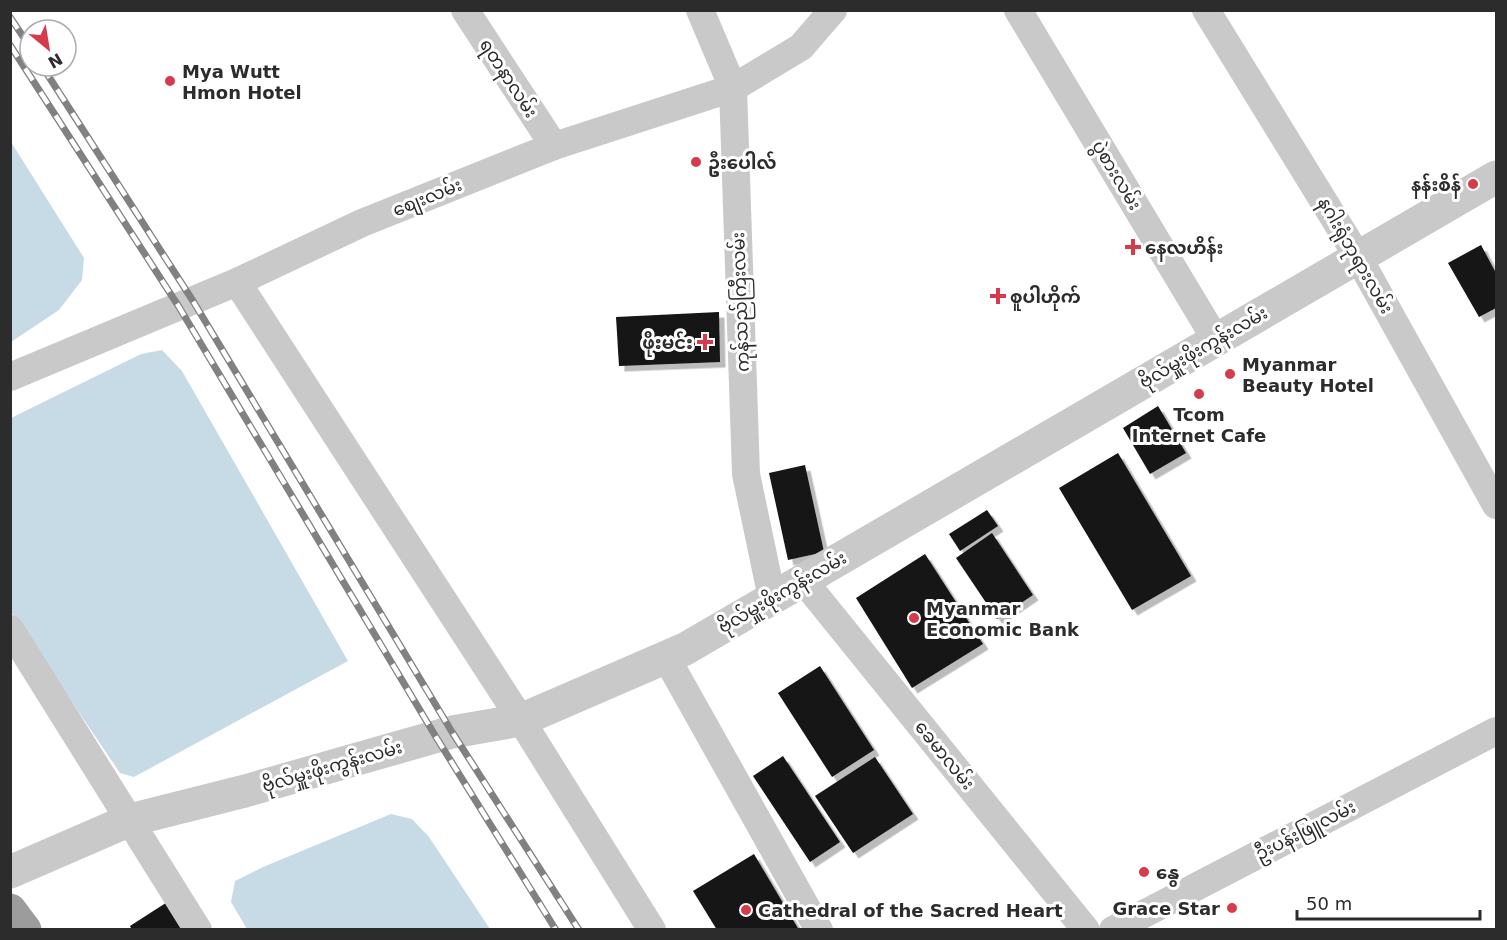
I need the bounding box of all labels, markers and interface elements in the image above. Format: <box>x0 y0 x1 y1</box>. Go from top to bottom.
north arrow <box>18 18 78 78</box>
street label: ရတနာလမ်း <box>472 34 544 124</box>
text: N <box>45 49 66 72</box>
place label: Mya Wutt Hmon Hotel <box>182 61 302 103</box>
marker: Mya Wutt Hmon Hotel <box>163 74 177 88</box>
street label: ပွဲစားလမ်း <box>1084 135 1148 216</box>
place label: ဦးပေါလ် <box>708 151 776 177</box>
marker: ဦးပေါလ် <box>689 155 703 169</box>
street label: စျေးလမ်း <box>389 172 467 225</box>
place label: နန်းစိန် <box>1411 173 1461 199</box>
marker: နန်းစိန် <box>1466 177 1480 191</box>
street label: နဂါးရုံဘုရားလမ်း <box>1310 192 1400 320</box>
street label: ကုန်သည်ကြီးလမ်း <box>724 232 758 372</box>
place label: နေလဟိန်း <box>1145 236 1223 262</box>
marker: နေလဟိန်း <box>1126 240 1140 254</box>
place label: စူပါဟိုက် <box>1010 285 1081 311</box>
marker: စူပါဟိုက် <box>991 289 1005 303</box>
street label: ဗိုလ်မှူးဖိုးကွန်းလမ်း <box>1134 299 1273 397</box>
place label: ဖိုးမင်း <box>642 331 693 357</box>
marker: ဖိုးမင်း <box>698 335 712 349</box>
place label: Myanmar Beauty Hotel <box>1242 354 1374 396</box>
marker: Myanmar Beauty Hotel <box>1223 367 1237 381</box>
marker: Tcom Internet Cafe <box>1192 387 1206 401</box>
place label: Tcom Internet Cafe <box>1132 404 1266 446</box>
street label: ဗိုလ်မှူးဖိုးကွန်းလမ်း <box>713 544 852 642</box>
place label: Myanmar Economic Bank <box>926 598 1080 640</box>
marker: Myanmar Economic Bank <box>907 611 921 625</box>
street label: ခေမာလမ်း <box>911 715 981 794</box>
street label: ဗိုလ်မှူးဖိုးကွန်းလမ်း <box>259 733 406 801</box>
street label: ဦးပန်းဖြူလမ်း <box>1250 794 1361 869</box>
place label: နွေ <box>1156 862 1179 887</box>
marker: နွေ <box>1137 865 1151 879</box>
scale bar <box>1297 883 1480 921</box>
text: 50 m <box>1306 893 1352 914</box>
place label: Grace Star <box>1112 898 1220 919</box>
place label: Cathedral of the Sacred Heart <box>758 900 1063 921</box>
marker: Grace Star <box>1225 901 1239 915</box>
marker: Cathedral of the Sacred Heart <box>739 903 753 917</box>

